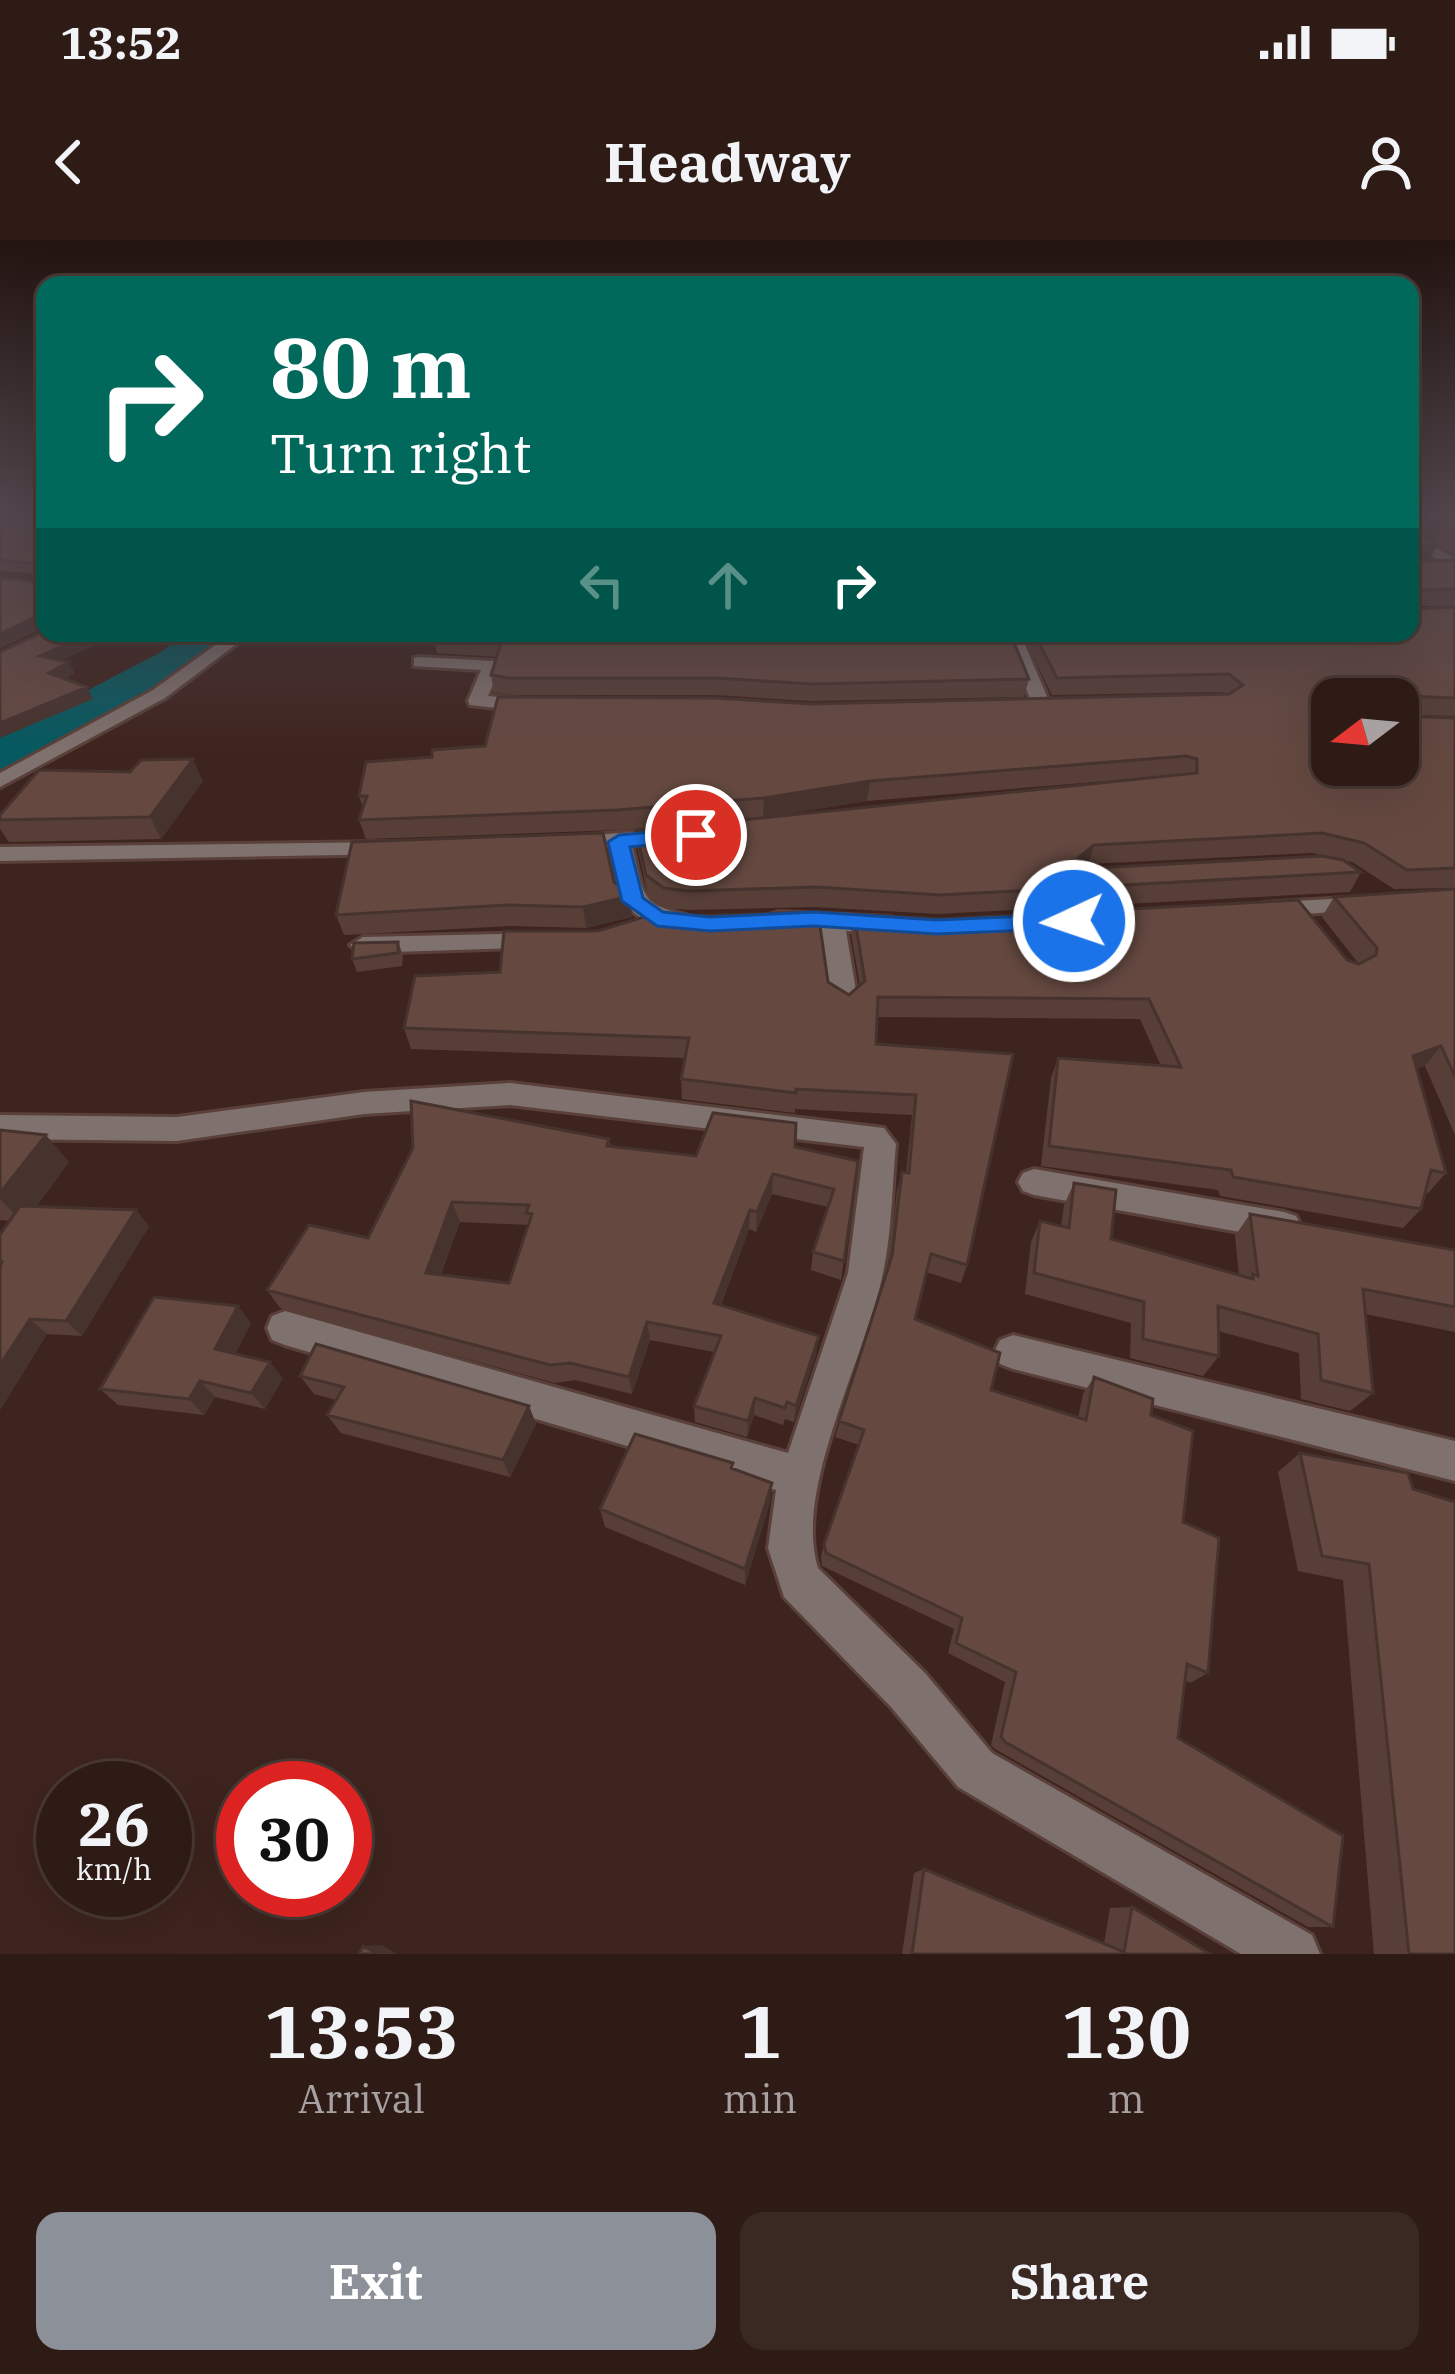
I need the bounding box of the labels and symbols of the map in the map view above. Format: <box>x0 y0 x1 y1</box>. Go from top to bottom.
north arrow <box>1311 678 1419 786</box>
pin <box>645 784 747 886</box>
position arrow <box>1011 858 1137 984</box>
speed limit sign: 30 <box>216 1761 372 1917</box>

